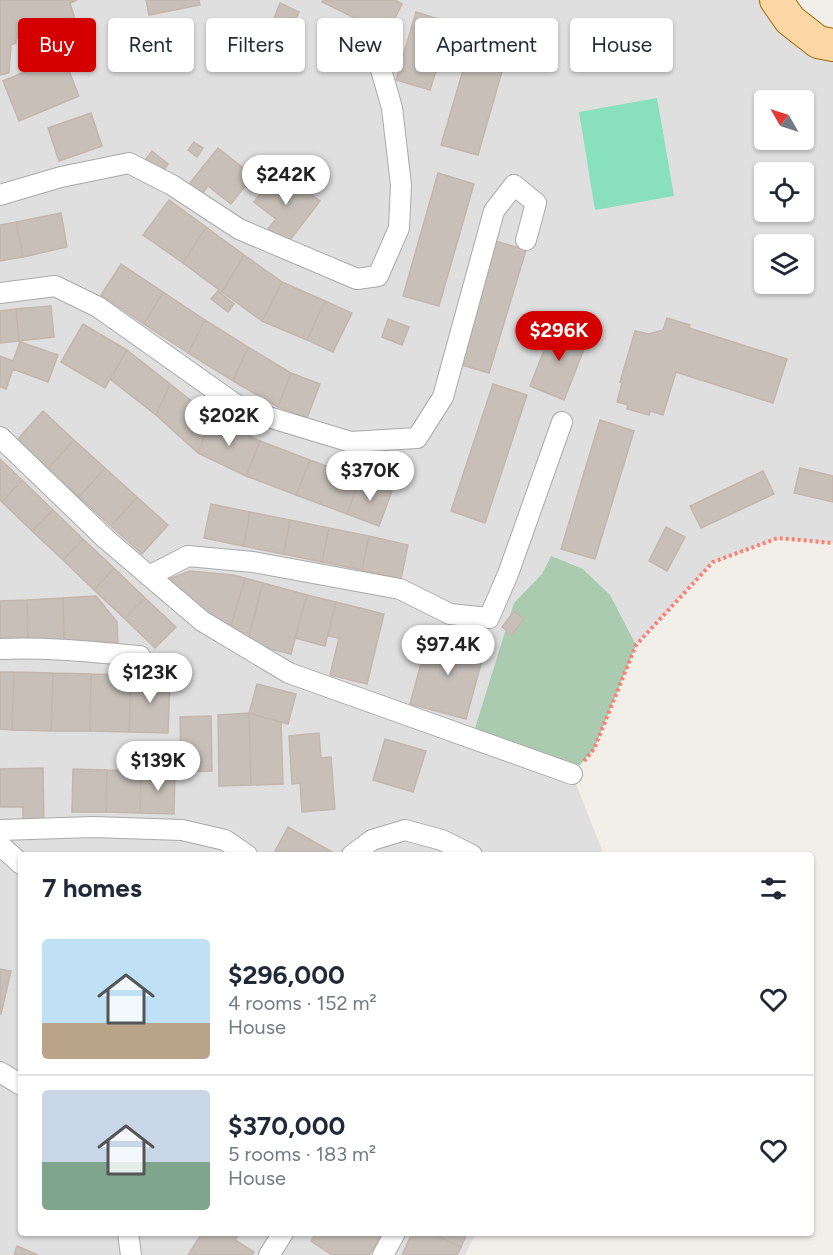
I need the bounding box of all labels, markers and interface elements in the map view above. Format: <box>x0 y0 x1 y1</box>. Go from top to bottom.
chip: Buy <box>18 18 96 72</box>
chip: Rent <box>108 18 194 72</box>
chip: Filters <box>206 18 305 72</box>
chip: New <box>317 18 403 72</box>
chip: Apartment <box>415 18 558 72</box>
chip: House <box>570 18 673 72</box>
north arrow <box>754 90 814 150</box>
map controls <box>754 90 814 294</box>
pin: $242K <box>244 155 328 206</box>
text: $242K <box>256 162 316 186</box>
button: locate <box>754 162 814 222</box>
button: layers <box>754 234 814 294</box>
pin: $296K <box>517 311 601 362</box>
text: $296K <box>529 318 589 342</box>
pin: $202K <box>187 396 271 447</box>
text: $202K <box>199 403 259 427</box>
pin: $370K <box>328 451 412 502</box>
text: $370K <box>340 458 400 482</box>
pin: $97.4K <box>399 625 497 676</box>
text: $97.4K <box>416 632 480 656</box>
pin: $123K <box>108 653 192 704</box>
text: $123K <box>122 660 178 684</box>
pin: $139K <box>116 741 200 792</box>
text: $139K <box>130 748 186 772</box>
text: 7 homes <box>42 872 142 904</box>
icon: filters <box>757 872 790 905</box>
text: $296,000 <box>228 959 345 991</box>
icon: home <box>90 963 162 1035</box>
icon: heart <box>757 983 790 1016</box>
text: 4 rooms · 152 m² <box>228 991 377 1015</box>
text: House <box>228 1015 286 1039</box>
text: $370,000 <box>228 1110 345 1142</box>
icon: home <box>90 1114 162 1186</box>
icon: heart <box>757 1134 790 1167</box>
text: 5 rooms · 183 m² <box>228 1142 376 1166</box>
text: House <box>228 1166 286 1190</box>

